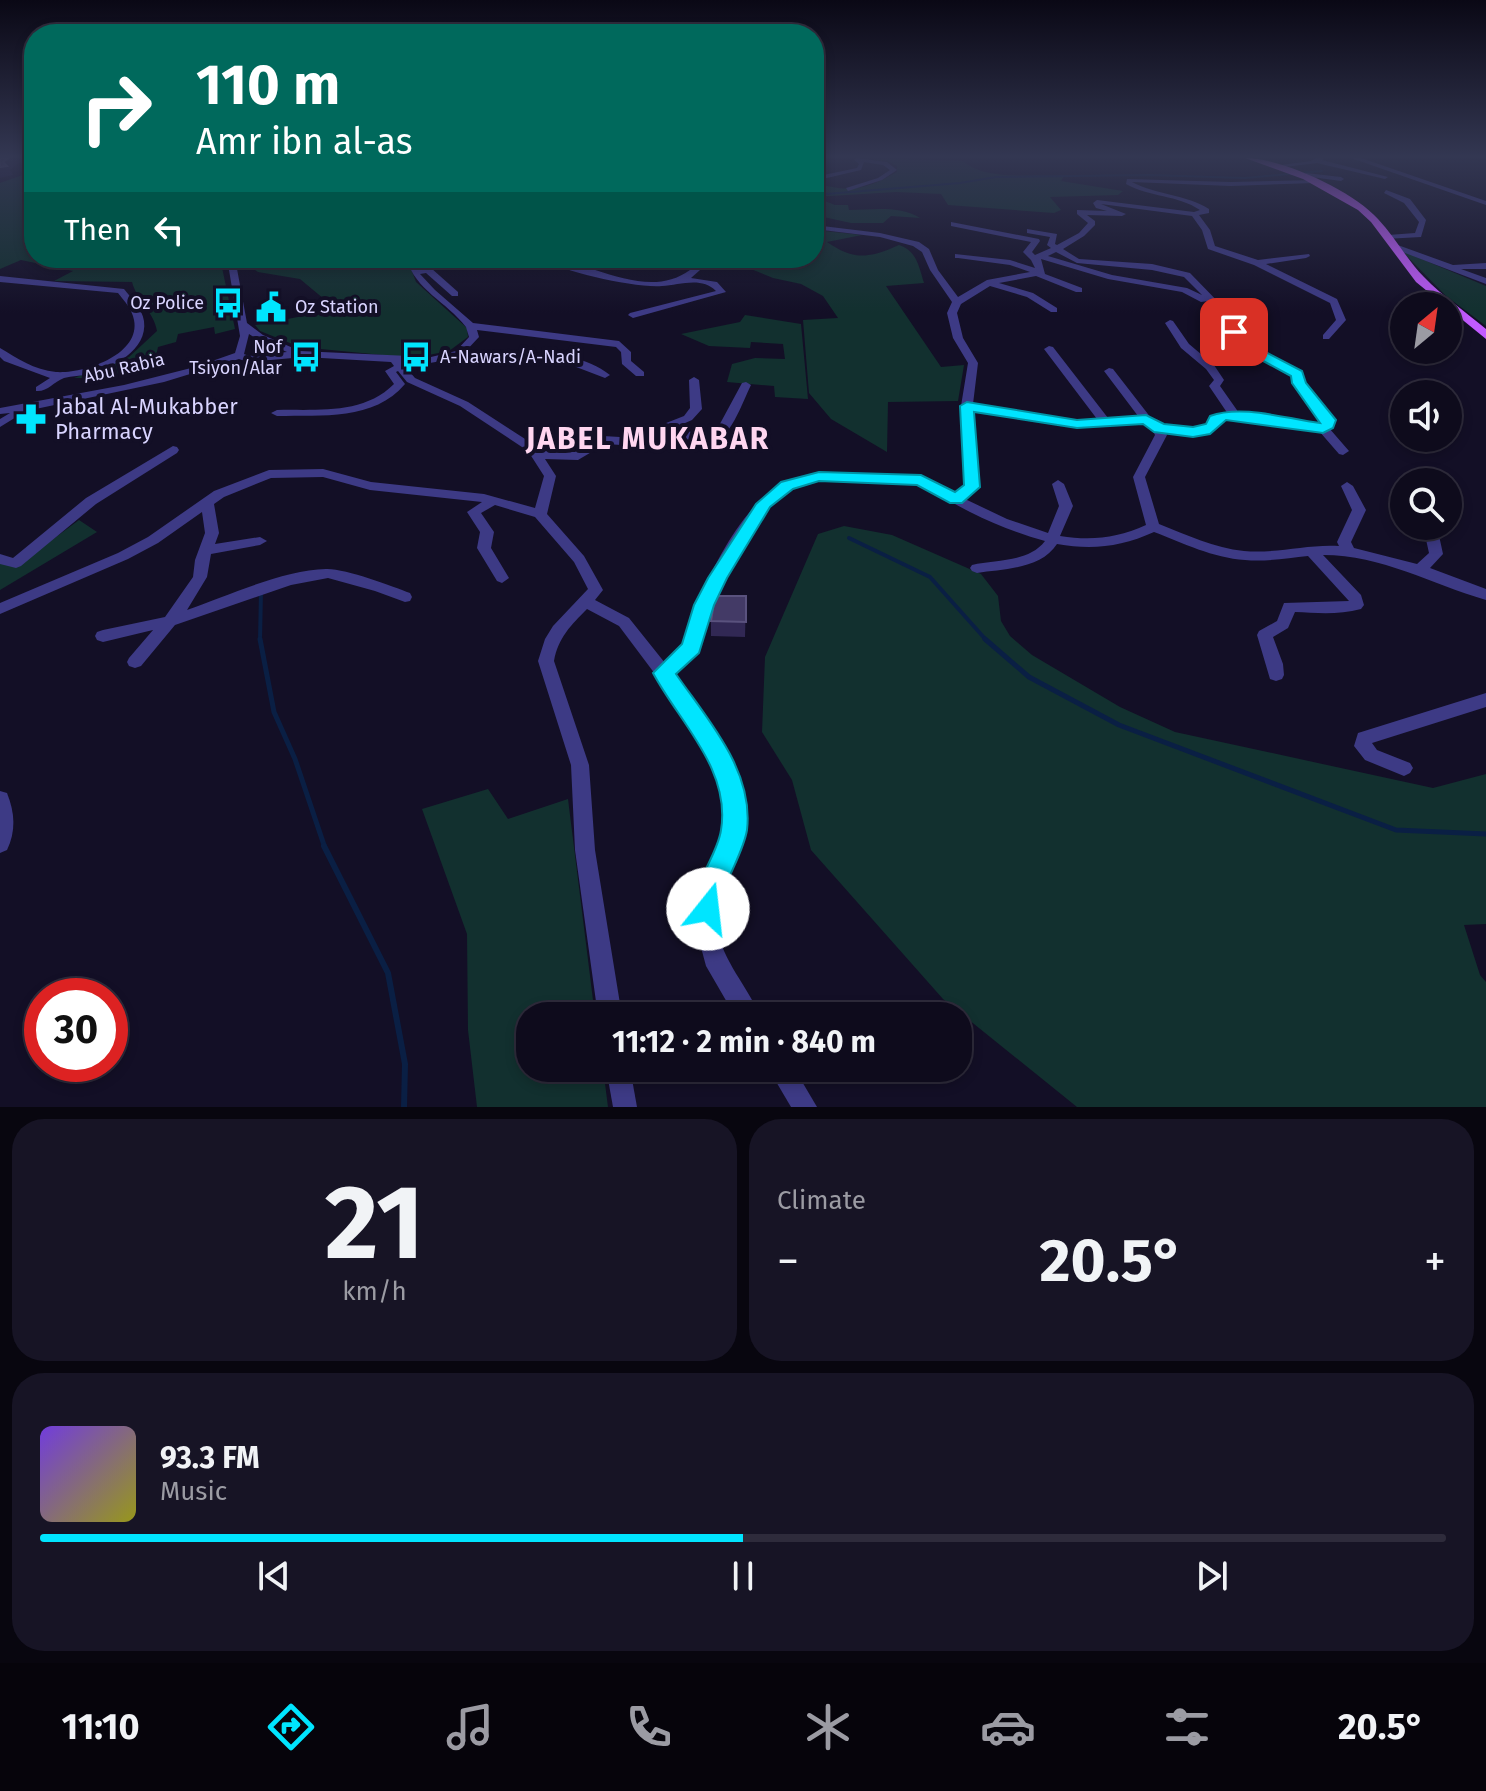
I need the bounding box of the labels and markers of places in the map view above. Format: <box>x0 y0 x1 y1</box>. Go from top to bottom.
bus stop icon: Oz Police <box>211 286 245 320</box>
public building icon: Oz Station <box>254 290 288 324</box>
place label: Oz Police <box>130 292 204 314</box>
place label: Oz Station <box>295 296 379 318</box>
pin <box>1200 298 1268 366</box>
place label: Nof Tsiyon/Alar <box>189 336 284 379</box>
bus stop icon: Nof Tsiyon/Alar <box>289 340 323 374</box>
bus stop icon: A-Nawars/A-Nadi <box>399 340 433 374</box>
place label: A-Nawars/A-Nadi <box>440 346 581 368</box>
place label: Jabal Al-Mukabber Pharmacy <box>55 393 238 445</box>
pharmacy icon: Jabal Al-Mukabber Pharmacy <box>14 402 48 436</box>

